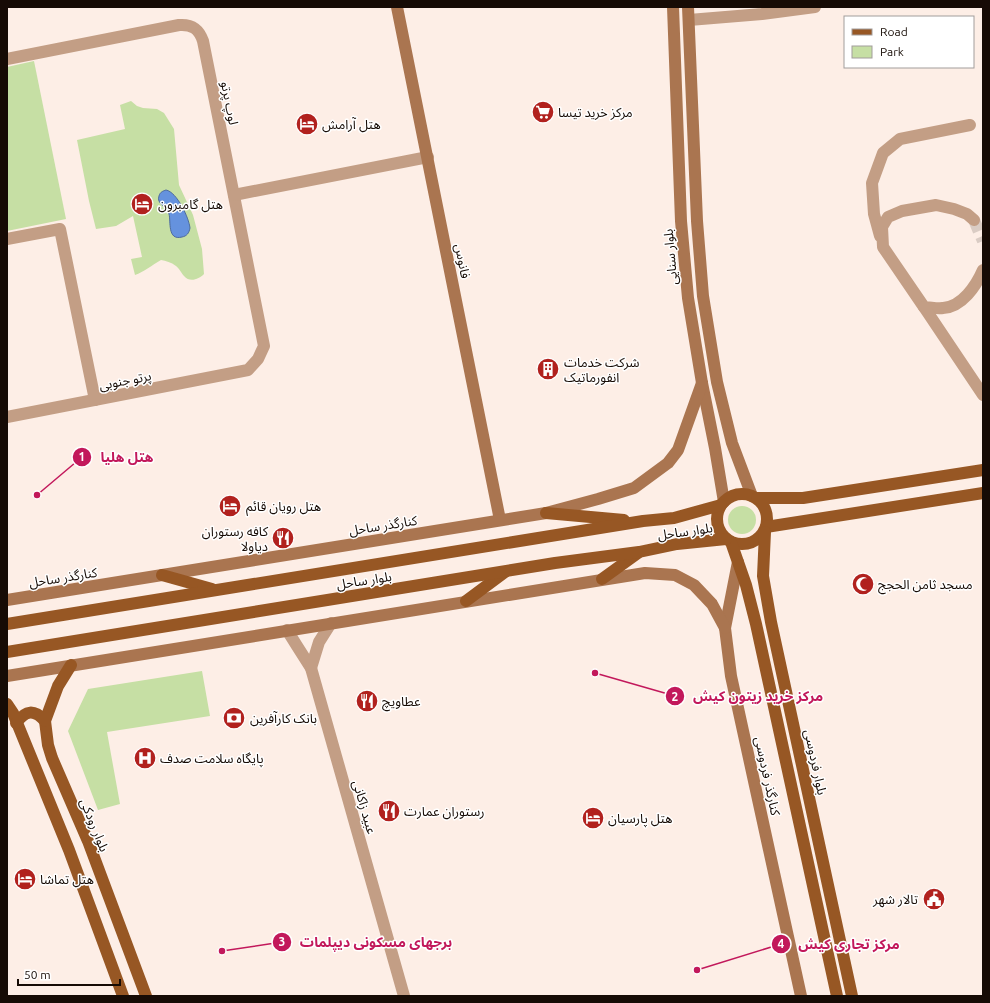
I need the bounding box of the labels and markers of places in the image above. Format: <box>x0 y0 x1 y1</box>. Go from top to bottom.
supermarket icon: مرکز خرید تیسا <box>530 99 556 125</box>
place label: مرکز خرید تیسا <box>558 105 633 120</box>
hotel icon: هتل آرامش <box>294 111 320 137</box>
place label: هتل آرامش <box>322 117 381 133</box>
hotel icon: هتل گامبرون <box>129 191 155 217</box>
place label: هتل گامبرون <box>158 197 223 213</box>
place label: شرکت خدمات انفورماتیک <box>564 355 639 385</box>
building icon: شرکت خدمات انفورماتیک <box>535 356 561 382</box>
callout: هتل هلیا <box>72 444 161 470</box>
hotel icon: هتل رویان قائم <box>217 493 243 519</box>
place label: هتل رویان قائم <box>246 499 321 517</box>
place label: کافه رستوران دیاولا <box>202 524 269 554</box>
restaurant icon: کافه رستوران دیاولا <box>270 525 296 551</box>
mosque icon: مسجد ثامن الحجج <box>850 571 876 597</box>
place label: مسجد ثامن الحجج <box>878 577 973 595</box>
callout: مرکز خرید زیتون کیش <box>665 683 831 709</box>
restaurant icon: عطاویچ <box>354 688 380 714</box>
place label: عطاویچ <box>382 694 421 712</box>
bank icon: بانک کارآفرین <box>221 705 247 731</box>
place label: بانک کارآفرین <box>250 711 317 727</box>
hospital icon: پایگاه سلامت صدف <box>132 745 158 771</box>
place label: پایگاه سلامت صدف <box>160 751 264 768</box>
restaurant icon: رستوران عمارت <box>376 798 402 824</box>
place label: رستوران عمارت <box>404 804 485 820</box>
hotel icon: هتل پارسیان <box>580 805 606 831</box>
place label: هتل پارسیان <box>608 811 673 828</box>
hotel icon: هتل تماشا <box>12 866 38 892</box>
place label: هتل تماشا <box>40 872 94 888</box>
public building icon: تالار شهر <box>921 886 947 912</box>
place label: تالار شهر <box>872 892 918 908</box>
callout: برجهای مسکونی دیپلمات <box>272 929 460 955</box>
callout: مرکز تجاری کیش <box>771 931 908 957</box>

